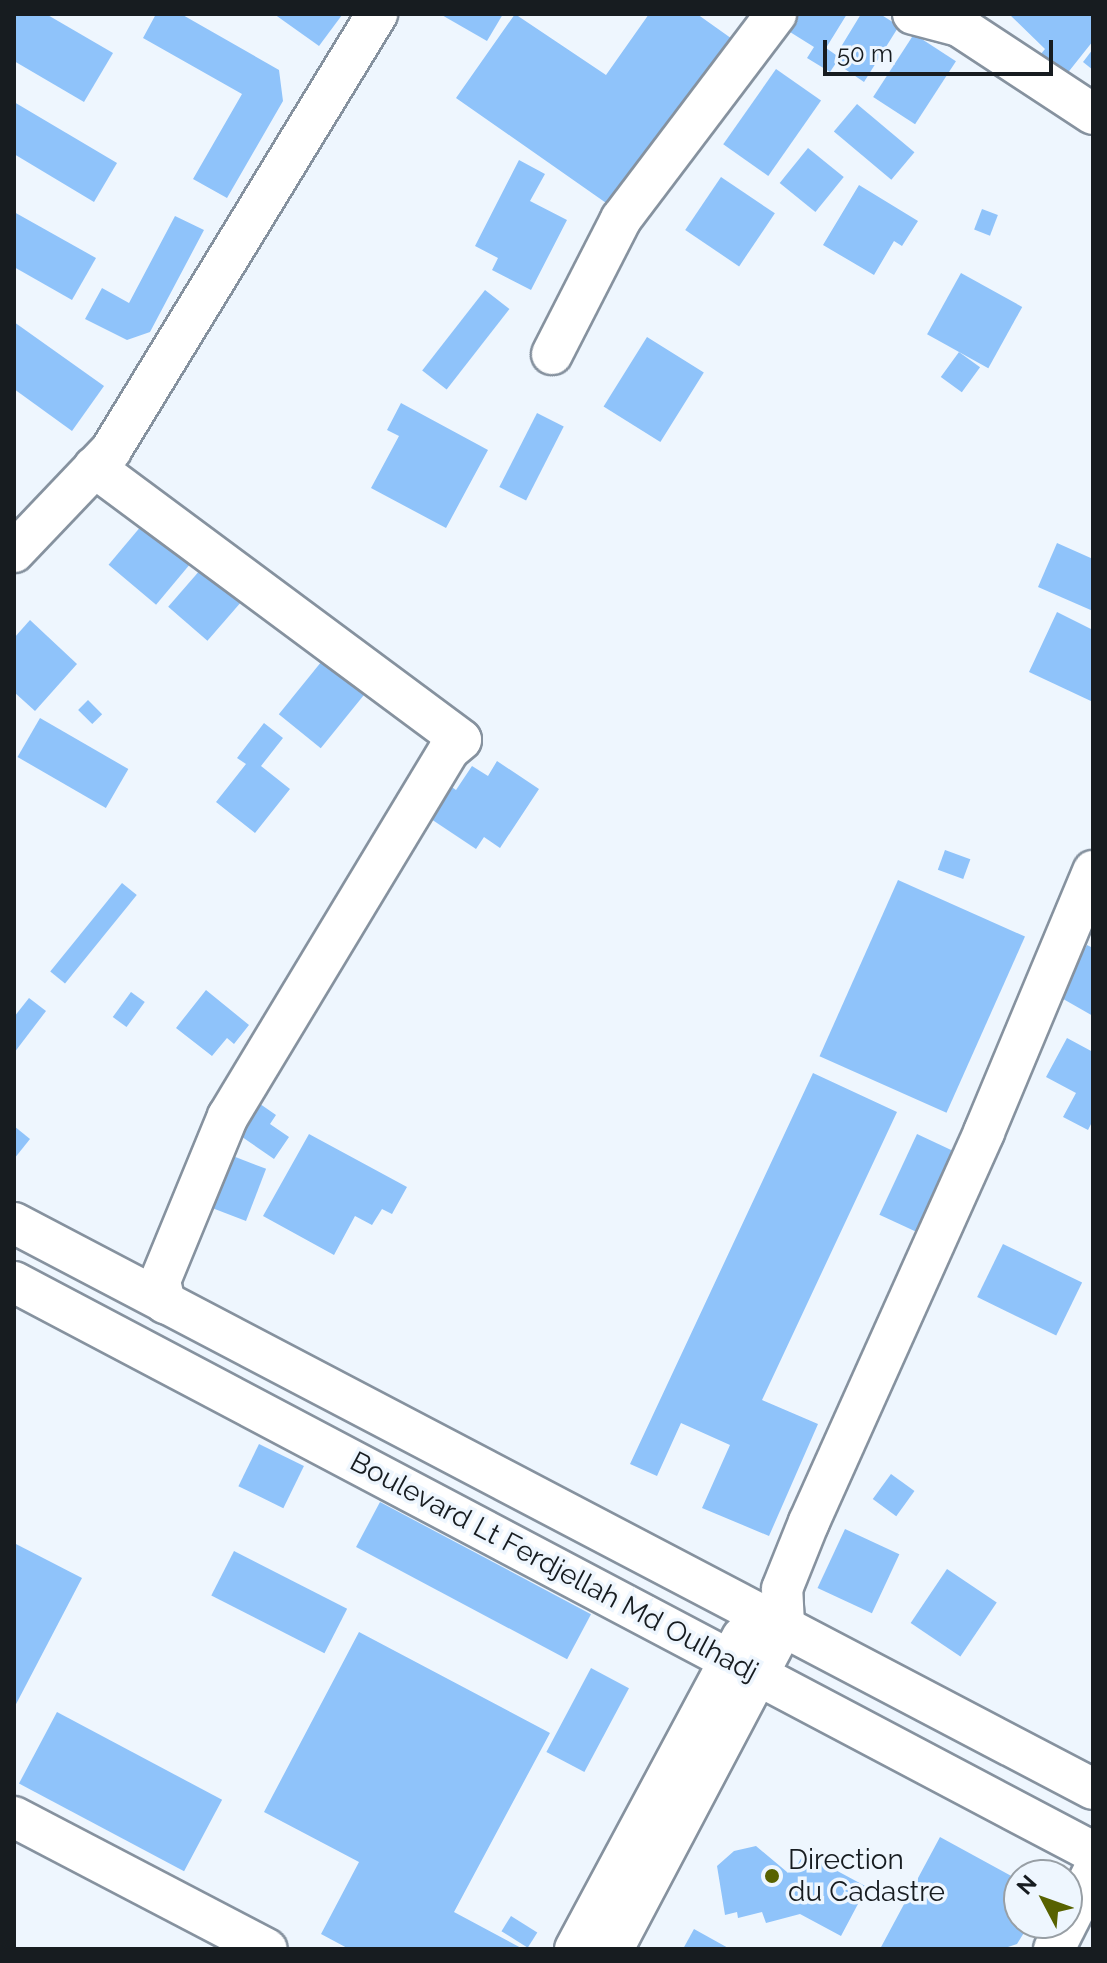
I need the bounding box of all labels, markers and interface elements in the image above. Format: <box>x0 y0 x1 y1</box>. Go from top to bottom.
scale bar <box>827 24 1057 74</box>
text: 50 m <box>837 39 893 68</box>
street label: Boulevard Lt Ferdjellah Md Oulhadj <box>344 1445 764 1689</box>
place label: Direction du Cadastre <box>788 1843 945 1909</box>
north arrow <box>1003 1859 1083 1939</box>
marker: Direction du Cadastre <box>763 1867 781 1885</box>
text: N <box>1011 1870 1042 1899</box>

